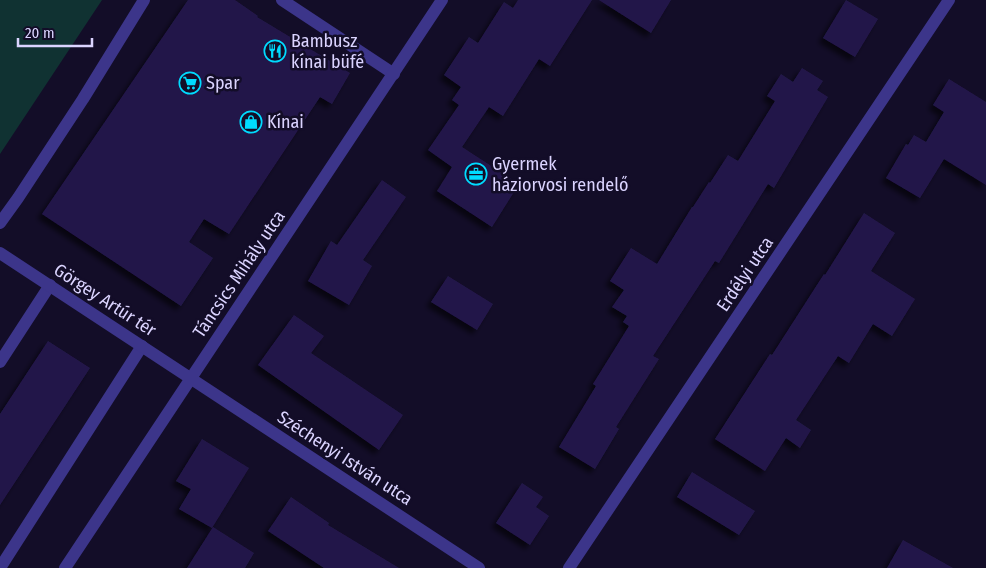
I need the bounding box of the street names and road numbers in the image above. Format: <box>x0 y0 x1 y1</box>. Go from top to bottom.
street label: Táncsics Mihály utca <box>188 206 290 342</box>
street label: Erdélyi utca <box>712 232 778 316</box>
street label: Görgey Artúr tér <box>50 259 161 342</box>
street label: Széchenyi István utca <box>273 406 417 510</box>

